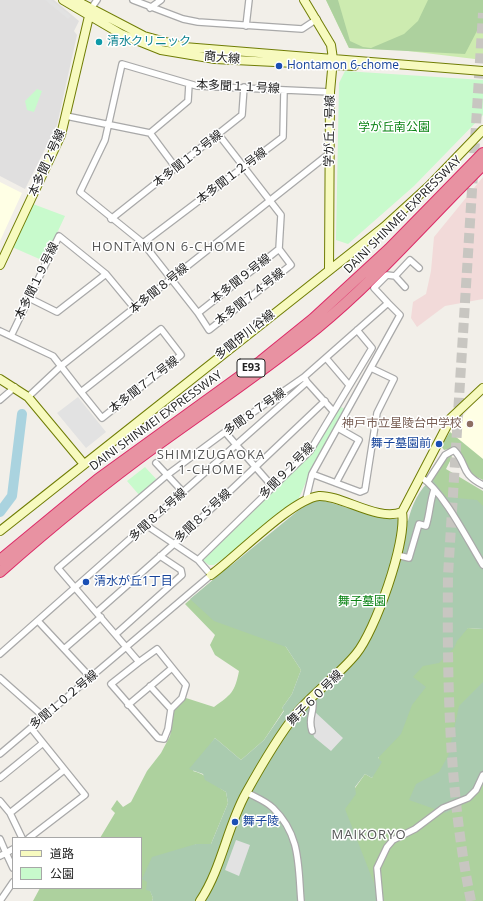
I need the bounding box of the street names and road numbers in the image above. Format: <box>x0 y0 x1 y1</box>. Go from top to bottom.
street label: 商大線 <box>203 49 241 67</box>
street label: 本多聞１１号線 <box>196 78 280 96</box>
street label: 学が丘１号線 <box>322 95 338 167</box>
street label: 本多聞２号線 <box>26 127 68 199</box>
street label: 本多聞１３号線 <box>150 127 226 191</box>
street label: 本多聞１２号線 <box>194 145 270 207</box>
street label: DAINI SHINMEI EXPRESSWAY <box>341 153 465 277</box>
street label: 本多聞１９号線 <box>12 240 62 322</box>
street label: 本多聞９号線 <box>208 251 274 307</box>
street label: 本多聞８号線 <box>126 261 192 317</box>
street label: 本多聞７４号線 <box>212 265 288 329</box>
street label: 多聞伊川谷線 <box>212 307 278 363</box>
street label: 本多聞７７号線 <box>106 353 182 417</box>
road number: E93 <box>237 359 265 377</box>
street label: DAINI SHINMEI EXPRESSWAY <box>87 368 225 474</box>
street label: 多聞８７号線 <box>221 385 289 439</box>
street label: 多聞９２号線 <box>257 440 317 502</box>
street label: 多聞８４号線 <box>126 486 190 544</box>
street label: 多聞８５号線 <box>172 486 234 546</box>
street label: 多聞１０２号線 <box>27 667 101 733</box>
street label: 舞子６０号線 <box>284 667 346 729</box>

